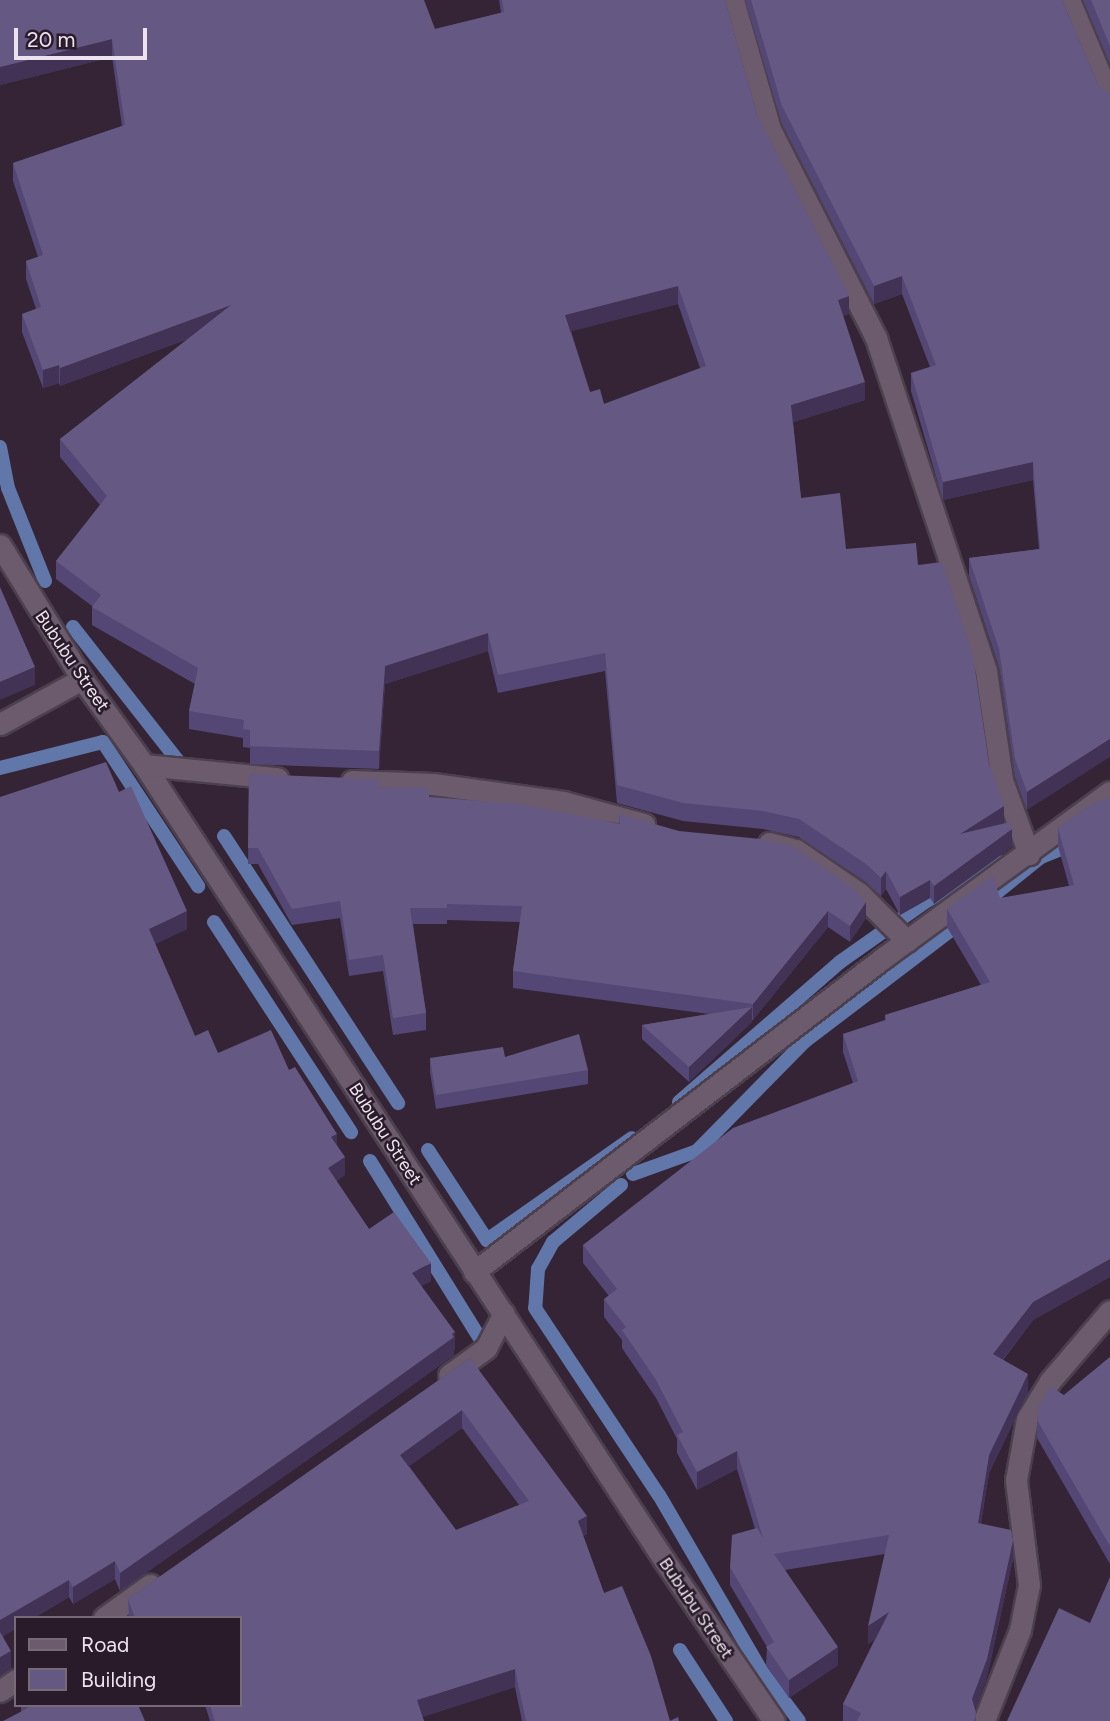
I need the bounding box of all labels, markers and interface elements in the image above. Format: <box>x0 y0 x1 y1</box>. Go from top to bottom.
scale bar <box>18 14 150 58</box>
text: 20 m <box>27 27 75 52</box>
street label: Bububu Street <box>30 606 114 716</box>
street label: Bububu Street <box>344 1079 426 1189</box>
street label: Bububu Street <box>654 1553 738 1663</box>
legend <box>14 1616 242 1707</box>
text: Road <box>81 1632 129 1657</box>
text: Building <box>81 1667 156 1692</box>

